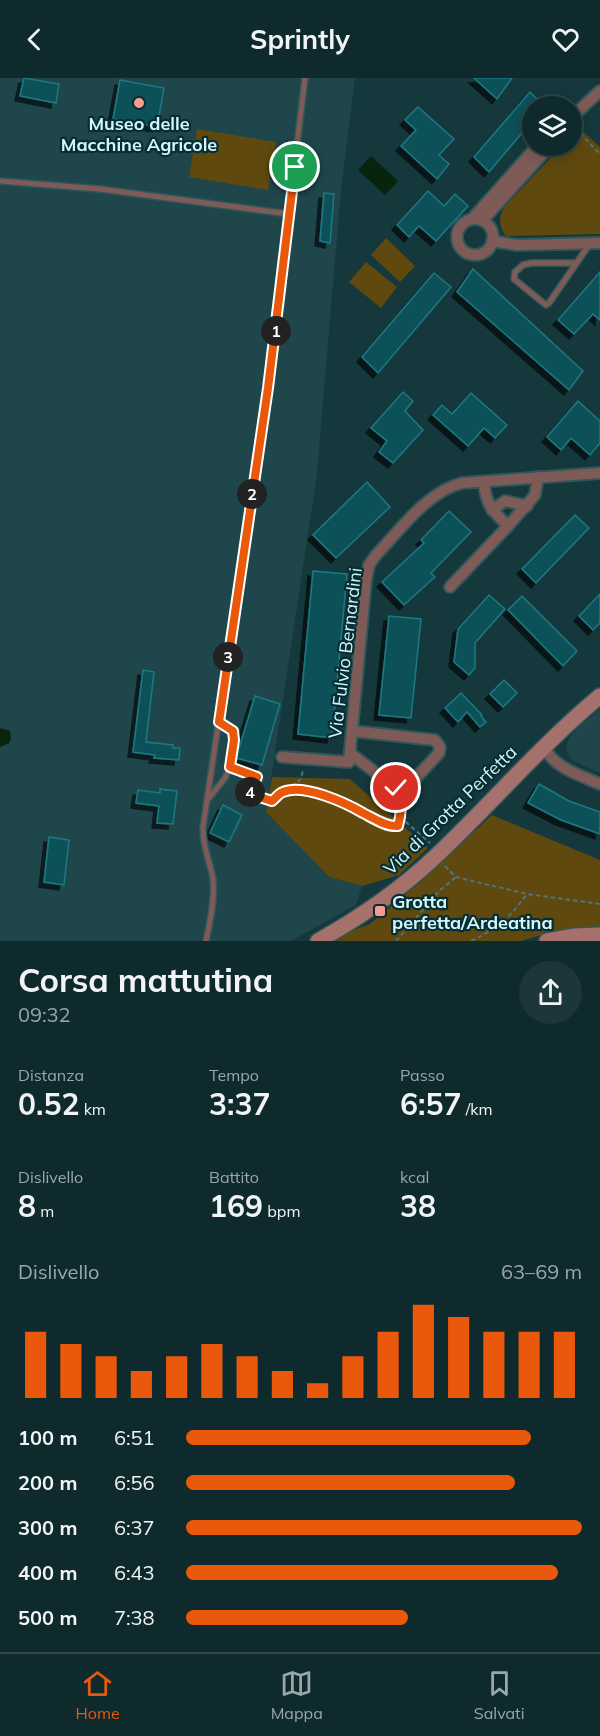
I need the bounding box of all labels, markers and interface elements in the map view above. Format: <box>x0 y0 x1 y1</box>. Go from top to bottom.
text: Sprintly <box>250 22 350 56</box>
icon: back <box>18 23 51 56</box>
icon: heart <box>549 23 582 56</box>
marker: Museo delle Macchine Agricole <box>132 96 146 110</box>
map controls <box>522 96 582 156</box>
button: layers <box>522 96 582 156</box>
place label: Museo delle Macchine Agricole <box>61 112 217 156</box>
pin <box>269 141 320 192</box>
icon: arrive <box>278 150 311 183</box>
pin: 1 <box>261 316 291 346</box>
text: 1 <box>271 321 281 341</box>
pin: 2 <box>237 479 267 509</box>
text: 2 <box>247 484 257 504</box>
street label: Via Fulvio Bernardini <box>323 566 367 740</box>
pin: 3 <box>213 642 243 672</box>
text: 3 <box>223 647 233 667</box>
street label: Via di Grotta Perfetta <box>378 740 522 880</box>
pin <box>370 762 421 813</box>
icon: check <box>379 771 412 804</box>
pin: 4 <box>235 777 265 807</box>
text: 4 <box>245 782 255 802</box>
place label: Grotta perfetta/Ardeatina <box>392 890 553 934</box>
marker: Grotta perfetta/Ardeatina <box>373 904 387 918</box>
text: Corsa mattutina <box>18 959 273 1000</box>
button: share <box>519 961 582 1024</box>
text: 09:32 <box>18 1002 71 1027</box>
text: Distanza <box>18 1065 84 1085</box>
text: Tempo <box>209 1065 259 1085</box>
text: Passo <box>400 1065 445 1085</box>
text: 0.52 <box>18 1085 79 1123</box>
text: 3:37 <box>209 1085 270 1123</box>
text: 6:57 <box>400 1085 461 1123</box>
text: km <box>79 1099 106 1119</box>
text: /km <box>461 1099 492 1119</box>
text: Dislivello <box>18 1167 83 1187</box>
text: Battito <box>209 1167 259 1187</box>
text: kcal <box>400 1167 429 1187</box>
text: 8 <box>18 1187 36 1225</box>
text: 169 <box>209 1187 263 1225</box>
text: 38 <box>400 1187 436 1225</box>
text: m <box>36 1201 54 1221</box>
text: bpm <box>263 1201 300 1221</box>
text: Dislivello <box>18 1259 99 1284</box>
text: 63–69 m <box>501 1259 582 1284</box>
text: 100 m <box>18 1425 77 1450</box>
text: 6:51 <box>114 1425 155 1450</box>
text: 200 m <box>18 1470 77 1495</box>
text: 6:56 <box>114 1470 155 1495</box>
text: 300 m <box>18 1515 77 1540</box>
text: 6:37 <box>114 1515 155 1540</box>
text: 400 m <box>18 1560 77 1585</box>
text: 6:43 <box>114 1560 155 1585</box>
text: 500 m <box>18 1605 77 1630</box>
text: 7:38 <box>114 1605 155 1630</box>
tab: Home <box>75 1667 120 1723</box>
tab: Mappa <box>271 1667 323 1723</box>
tab: Salvati <box>474 1667 524 1723</box>

